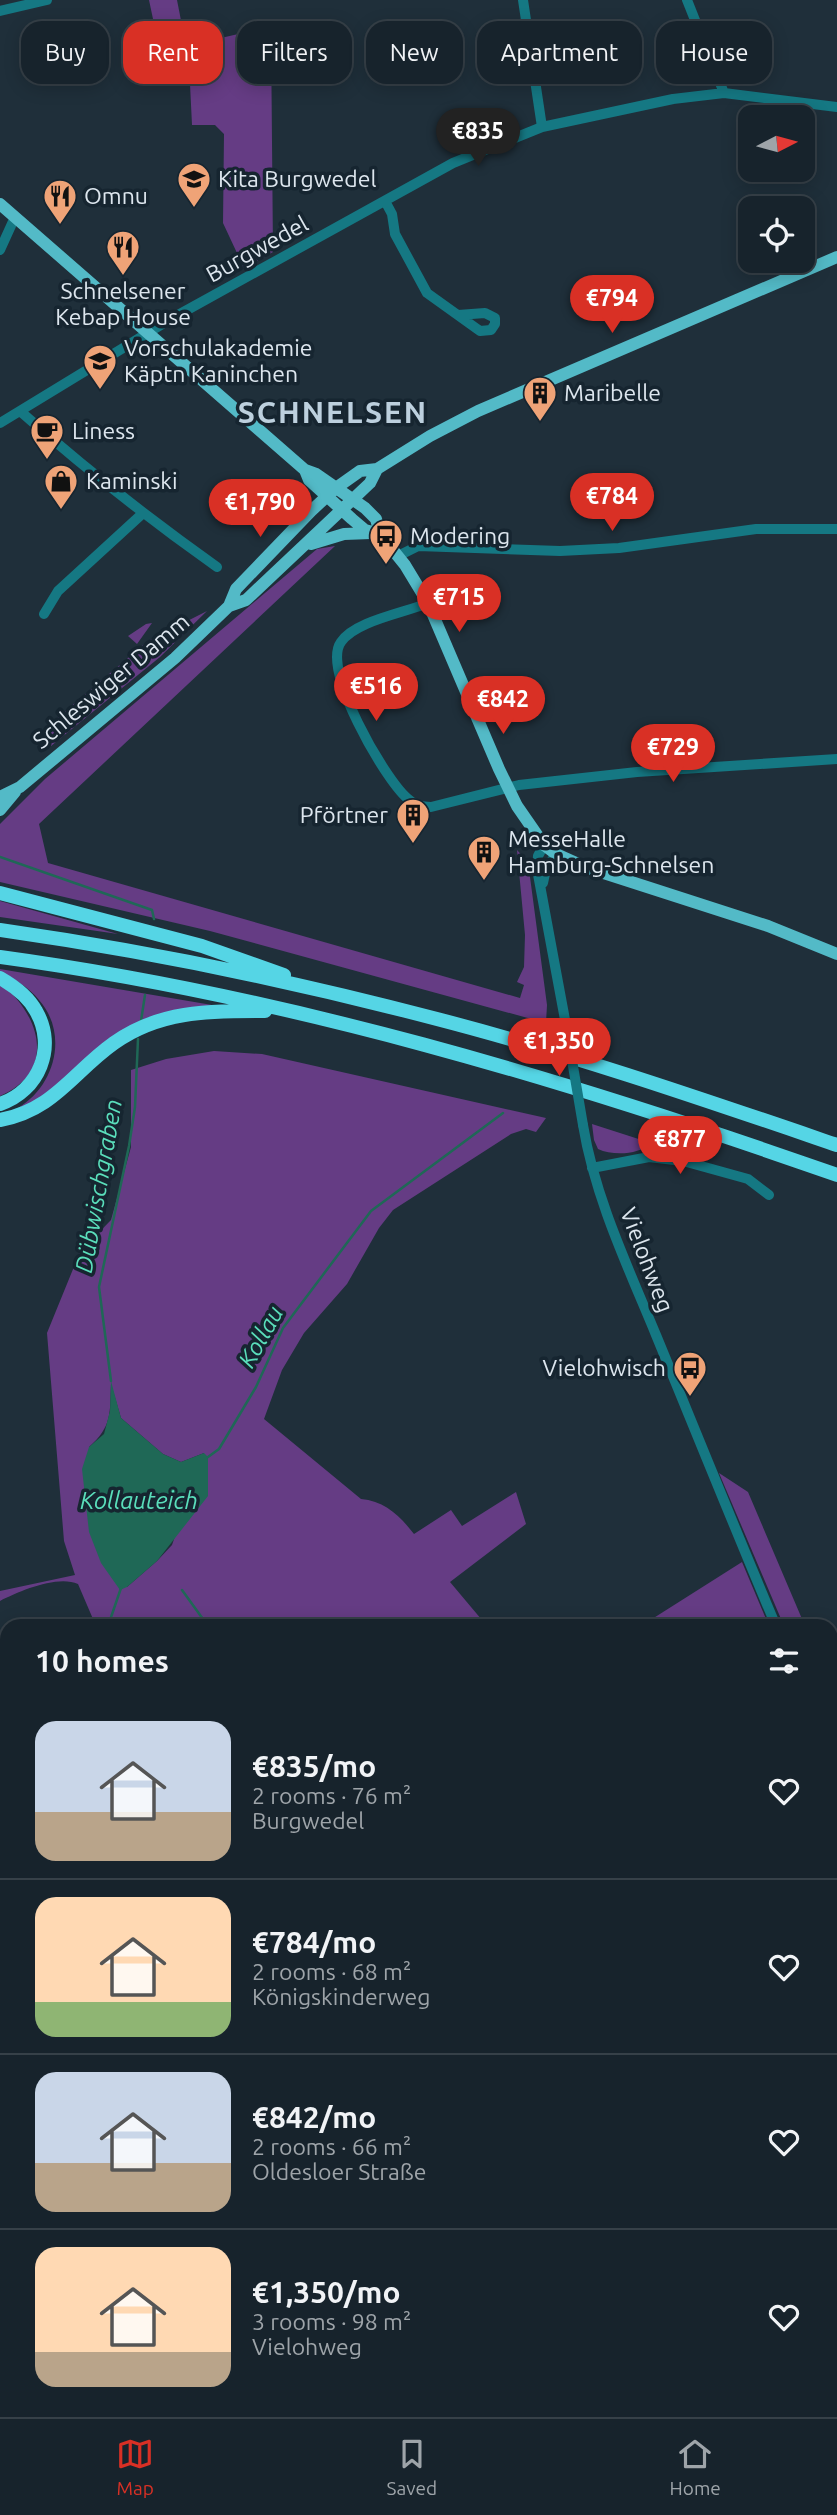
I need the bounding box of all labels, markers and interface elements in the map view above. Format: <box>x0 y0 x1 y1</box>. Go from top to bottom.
chip: Buy <box>21 21 109 84</box>
chip: Rent <box>123 21 223 84</box>
chip: Filters <box>237 21 352 84</box>
chip: New <box>366 21 463 84</box>
chip: Apartment <box>477 21 642 84</box>
chip: House <box>656 21 772 84</box>
north arrow <box>738 105 816 182</box>
map controls <box>738 105 815 273</box>
pin: €835 <box>437 108 519 168</box>
text: €835 <box>452 118 504 143</box>
school or university icon: Kita Burgwedel <box>175 160 213 209</box>
place label: Kita Burgwedel <box>218 166 376 191</box>
restaurant icon: Omnu <box>41 177 79 226</box>
place label: Omnu <box>84 183 148 208</box>
button: locate <box>738 196 815 273</box>
street label: Burgwedel <box>202 210 312 287</box>
restaurant icon: Schnelsener Kebap House <box>104 228 142 277</box>
pin: €794 <box>571 276 653 335</box>
place label: Schnelsener Kebap House <box>55 278 191 329</box>
text: €794 <box>586 285 638 310</box>
place label: Vorschulakademie Käptn Kaninchen <box>124 335 313 386</box>
school or university icon: Vorschulakademie Käptn Kaninchen <box>81 342 119 391</box>
building icon: Maribelle <box>521 374 559 423</box>
place label: Maribelle <box>564 380 661 405</box>
district label: SCHNELSEN <box>238 395 428 429</box>
cafe icon: Liness <box>28 412 66 461</box>
place label: Liness <box>72 418 135 443</box>
shop icon: Kaminski <box>42 462 80 511</box>
place label: Kaminski <box>86 468 178 493</box>
pin: €784 <box>571 474 653 533</box>
pin: €1,790 <box>203 480 317 539</box>
text: €784 <box>586 483 638 508</box>
text: €1,790 <box>225 489 295 514</box>
bus stop icon: Modering <box>367 517 405 566</box>
place label: Modering <box>410 523 510 548</box>
pin: €715 <box>418 574 500 634</box>
text: €715 <box>433 584 485 609</box>
street label: Schleswiger Damm <box>28 608 194 753</box>
pin: €516 <box>335 664 417 723</box>
text: €516 <box>350 673 402 698</box>
pin: €842 <box>462 676 544 736</box>
text: €842 <box>477 686 529 711</box>
pin: €729 <box>632 724 714 784</box>
text: €729 <box>647 734 699 759</box>
building icon: Pförtner <box>394 796 432 845</box>
place label: Pförtner <box>300 802 388 827</box>
place label: MesseHalle Hamburg-Schnelsen <box>508 826 714 877</box>
building icon: MesseHalle Hamburg-Schnelsen <box>465 833 503 882</box>
pin: €1,350 <box>502 1018 616 1078</box>
text: €1,350 <box>524 1028 594 1053</box>
water label: Dübwischgraben <box>70 1097 127 1275</box>
pin: €877 <box>639 1116 721 1176</box>
text: €877 <box>654 1126 706 1151</box>
street label: Vielohweg <box>616 1204 679 1316</box>
water label: Kollau <box>233 1301 288 1372</box>
bus stop icon: Vielohwisch <box>671 1349 709 1398</box>
place label: Vielohwisch <box>543 1355 666 1380</box>
water label: Kollauteich <box>80 1487 198 1514</box>
icon: filters <box>765 1642 803 1680</box>
text: 10 homes <box>35 1644 169 1678</box>
icon: home <box>91 1749 175 1833</box>
text: €835/mo <box>252 1749 376 1783</box>
icon: heart <box>765 1772 803 1810</box>
text: 2 rooms · 76 m² <box>252 1783 411 1808</box>
text: Burgwedel <box>252 1808 364 1833</box>
icon: home <box>91 1925 175 2009</box>
text: €784/mo <box>252 1925 376 1959</box>
icon: heart <box>765 1948 803 1986</box>
text: 2 rooms · 68 m² <box>252 1959 411 1984</box>
text: Königskinderweg <box>252 1984 431 2009</box>
icon: home <box>91 2100 175 2184</box>
text: €842/mo <box>252 2100 376 2134</box>
icon: heart <box>765 2123 803 2161</box>
text: 2 rooms · 66 m² <box>252 2134 411 2159</box>
text: Oldesloer Straße <box>252 2159 426 2184</box>
icon: home <box>91 2275 175 2359</box>
text: €1,350/mo <box>252 2275 401 2309</box>
icon: heart <box>765 2298 803 2336</box>
text: 3 rooms · 98 m² <box>252 2309 411 2334</box>
text: Vielohweg <box>252 2334 362 2359</box>
tab: Map <box>116 2435 154 2499</box>
tab: Saved <box>387 2435 437 2499</box>
tab: Home <box>670 2435 721 2499</box>

